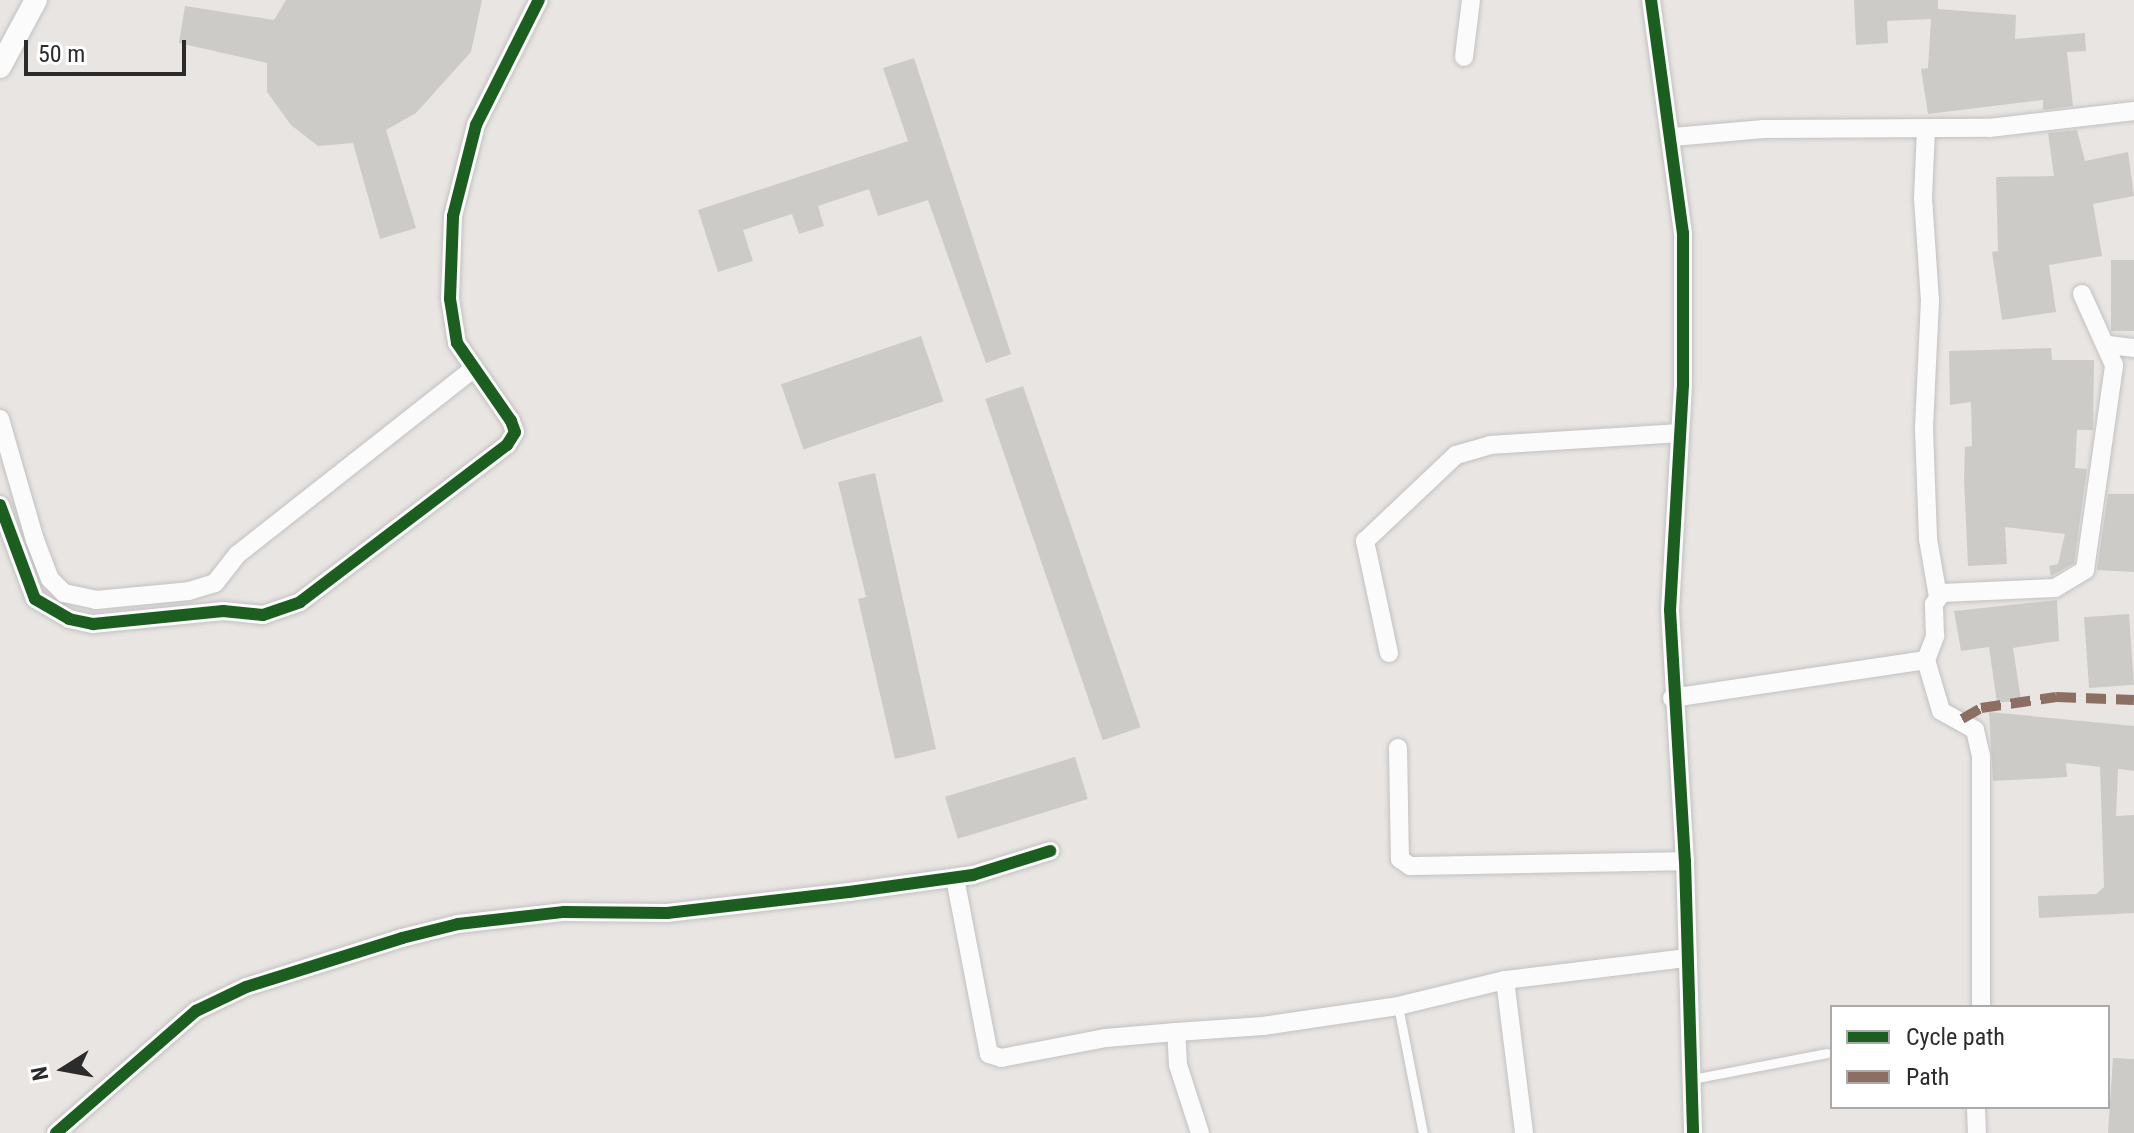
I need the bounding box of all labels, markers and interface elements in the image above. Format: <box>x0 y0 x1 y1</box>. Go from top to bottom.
scale bar <box>28 24 190 74</box>
text: 50 m <box>38 40 85 68</box>
legend <box>1830 1005 2110 1109</box>
text: Cycle path <box>1906 1023 2005 1051</box>
north arrow <box>24 1029 104 1109</box>
text: Path <box>1906 1063 1949 1091</box>
text: N <box>26 1065 54 1083</box>

